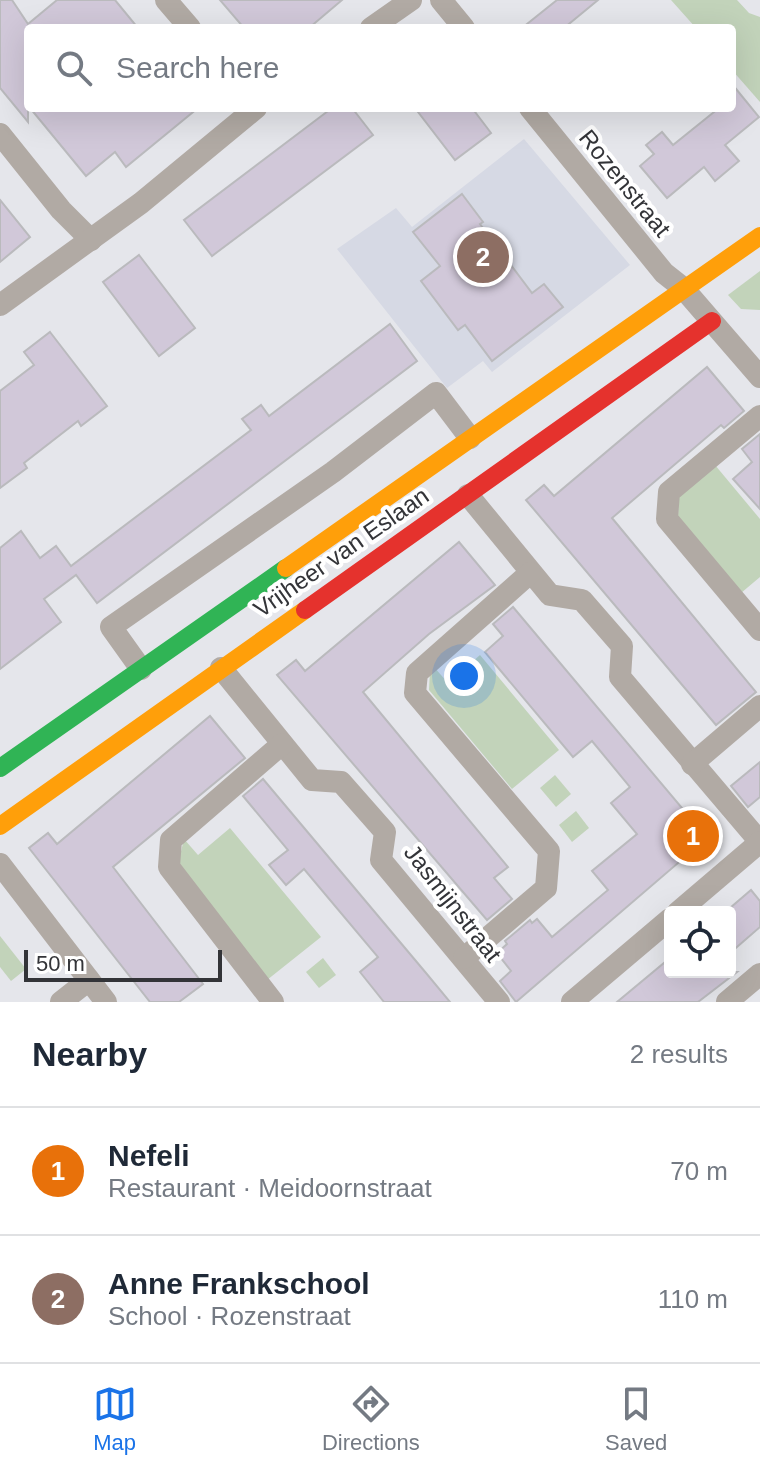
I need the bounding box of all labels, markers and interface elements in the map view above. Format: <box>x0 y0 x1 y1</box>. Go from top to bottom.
search box <box>24 24 736 112</box>
icon: search <box>52 46 96 90</box>
text: Search here <box>116 51 279 84</box>
street label: Rozenstraat <box>574 124 676 242</box>
pin: 2 <box>457 227 509 287</box>
street label: Vrijheer van Eslaan <box>248 482 434 622</box>
your location <box>444 656 484 696</box>
pin: 1 <box>667 806 719 866</box>
street label: Jasmijnstraat <box>399 839 507 967</box>
map controls <box>664 906 736 978</box>
button: locate <box>664 906 736 978</box>
scale bar <box>24 946 222 982</box>
text: 50 m <box>36 951 85 976</box>
text: Nearby <box>32 1035 147 1073</box>
text: 2 results <box>630 1039 728 1069</box>
text: Nefeli <box>108 1139 190 1172</box>
text: 1 <box>51 1156 65 1186</box>
text: 70 m <box>670 1156 728 1186</box>
text: Restaurant · Meidoornstraat <box>108 1173 432 1203</box>
text: Anne Frankschool <box>108 1267 370 1300</box>
text: 2 <box>51 1284 65 1314</box>
text: 110 m <box>658 1284 728 1314</box>
text: School · Rozenstraat <box>108 1301 351 1331</box>
tab: Map <box>93 1382 137 1456</box>
tab: Directions <box>322 1382 420 1456</box>
tab: Saved <box>605 1382 667 1456</box>

